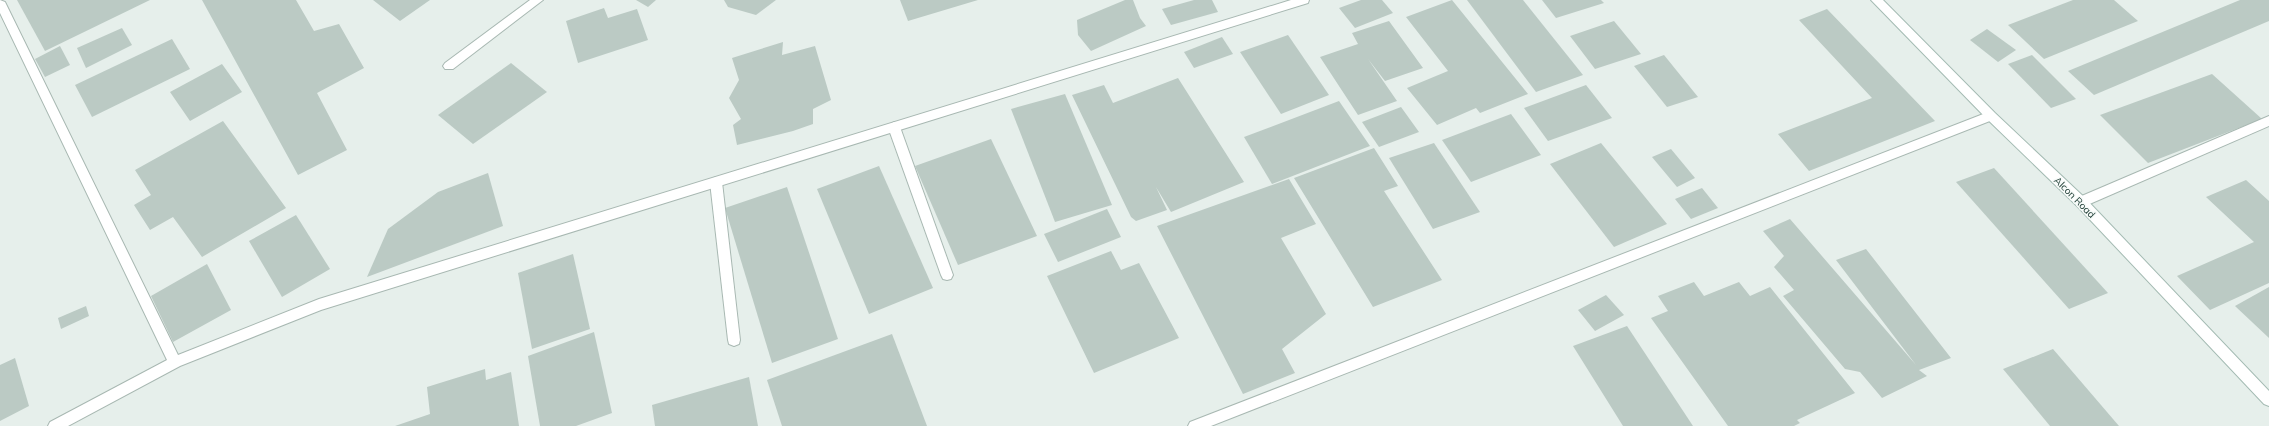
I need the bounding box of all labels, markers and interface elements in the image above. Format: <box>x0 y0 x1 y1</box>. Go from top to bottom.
street label: Alcon Road <box>2051 174 2098 221</box>

